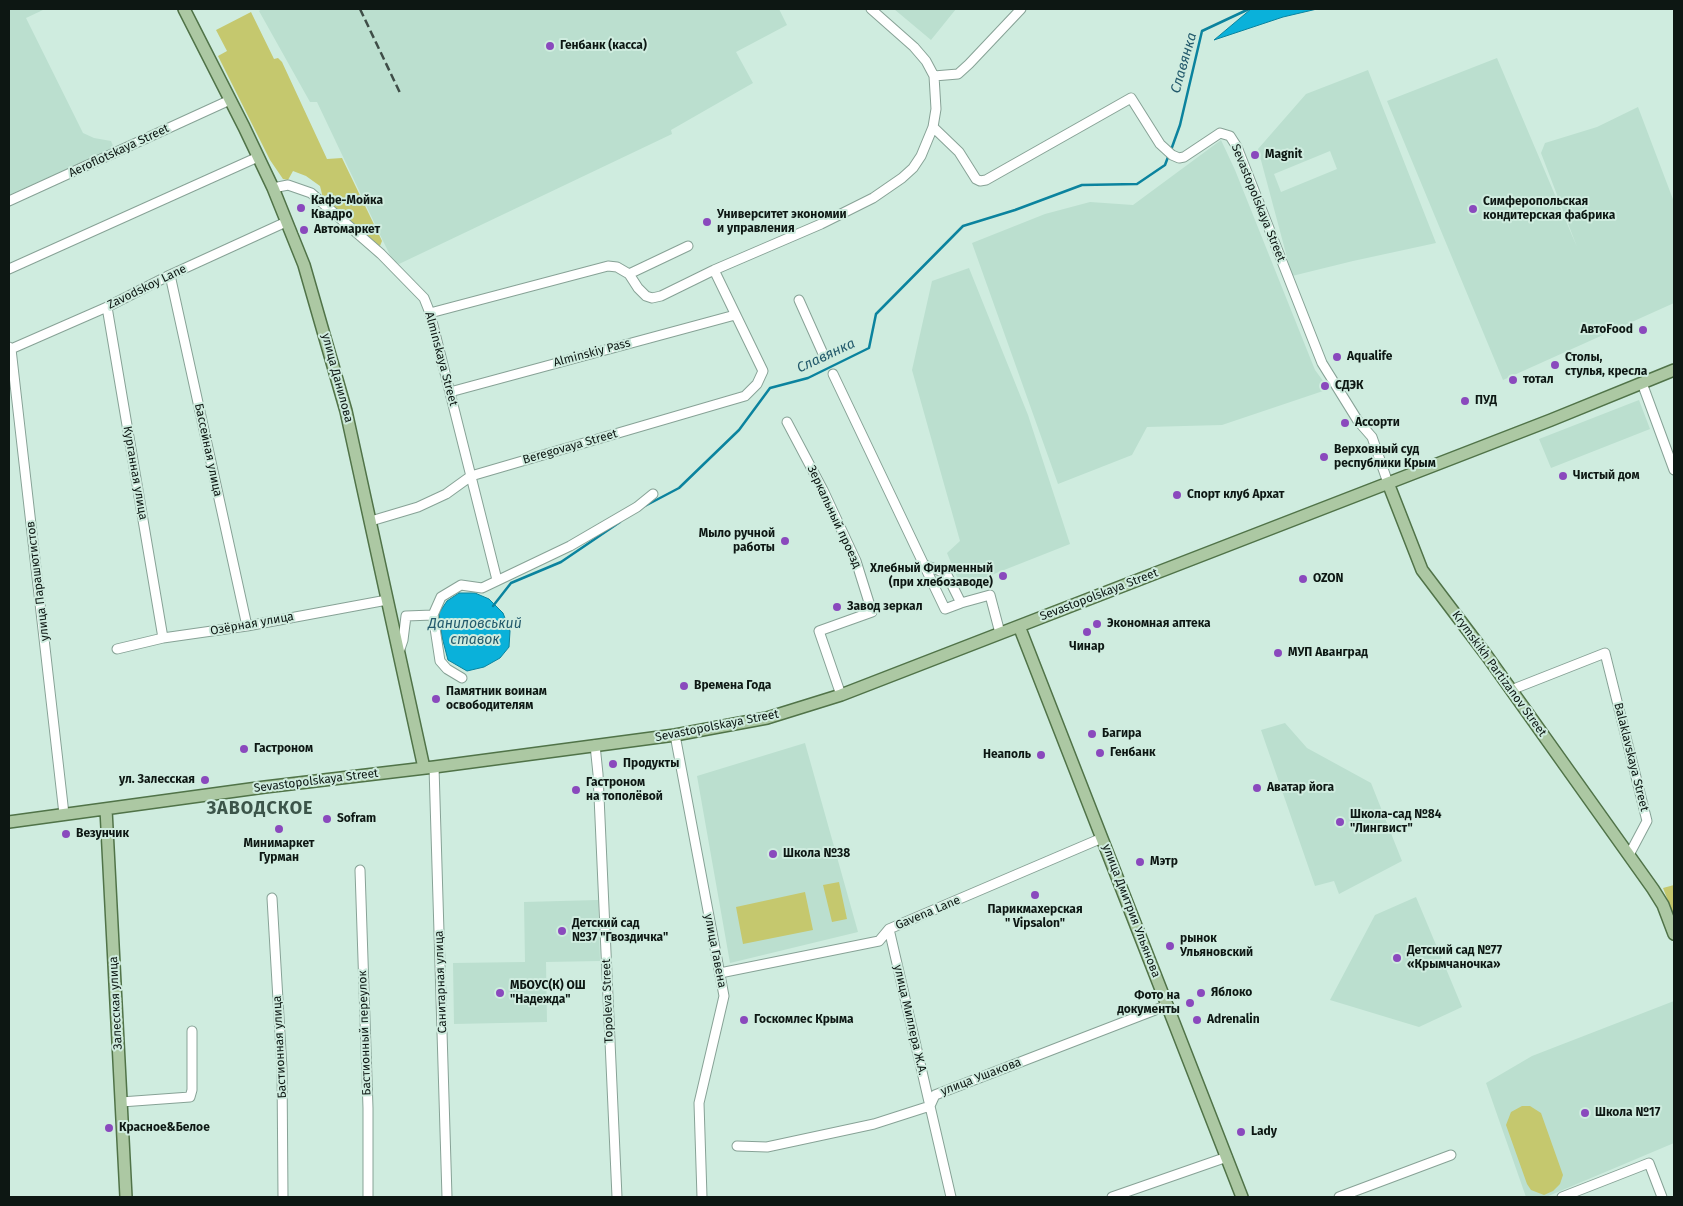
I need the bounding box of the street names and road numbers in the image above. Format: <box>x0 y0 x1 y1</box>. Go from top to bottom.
street label: Aeroflotskaya Street <box>67 121 171 181</box>
street label: Sevastopolskaya Street <box>1228 142 1288 264</box>
street label: Zavodskoy Lane <box>105 262 189 312</box>
street label: Alminskaya Street <box>421 310 461 408</box>
street label: улица Данилова <box>318 332 356 424</box>
street label: Alminskiy Pass <box>552 336 632 370</box>
street label: Бассейная улица <box>191 402 225 498</box>
street label: Курганная улица <box>120 425 150 521</box>
street label: Beregovaya Street <box>521 427 619 467</box>
street label: Зеркальный проезд <box>804 463 864 571</box>
street label: улица Парашютистов <box>23 520 53 642</box>
street label: Sevastopolskaya Street <box>1038 566 1160 624</box>
street label: Krymskikh Partizanov Street <box>1449 608 1549 740</box>
street label: Озёрная улица <box>209 610 295 638</box>
street label: Balaklavskaya Street <box>1611 701 1651 813</box>
street label: Sevastopolskaya Street <box>654 707 780 745</box>
street label: Sevastopolskaya Street <box>253 766 379 796</box>
street label: улица Дмитрия Ульянова <box>1099 842 1163 980</box>
street label: Gavena Lane <box>893 893 963 933</box>
street label: улица Гавена <box>701 913 729 989</box>
street label: Санитарная улица <box>432 930 450 1034</box>
street label: Залесская улица <box>106 956 126 1050</box>
street label: Topoleva Street <box>599 958 617 1044</box>
street label: улица Миллера Ж.А. <box>890 963 930 1077</box>
street label: Бастионный переулок <box>356 970 374 1096</box>
street label: Бастионная улица <box>270 995 290 1099</box>
street label: улица Ушакова <box>939 1055 1023 1099</box>

